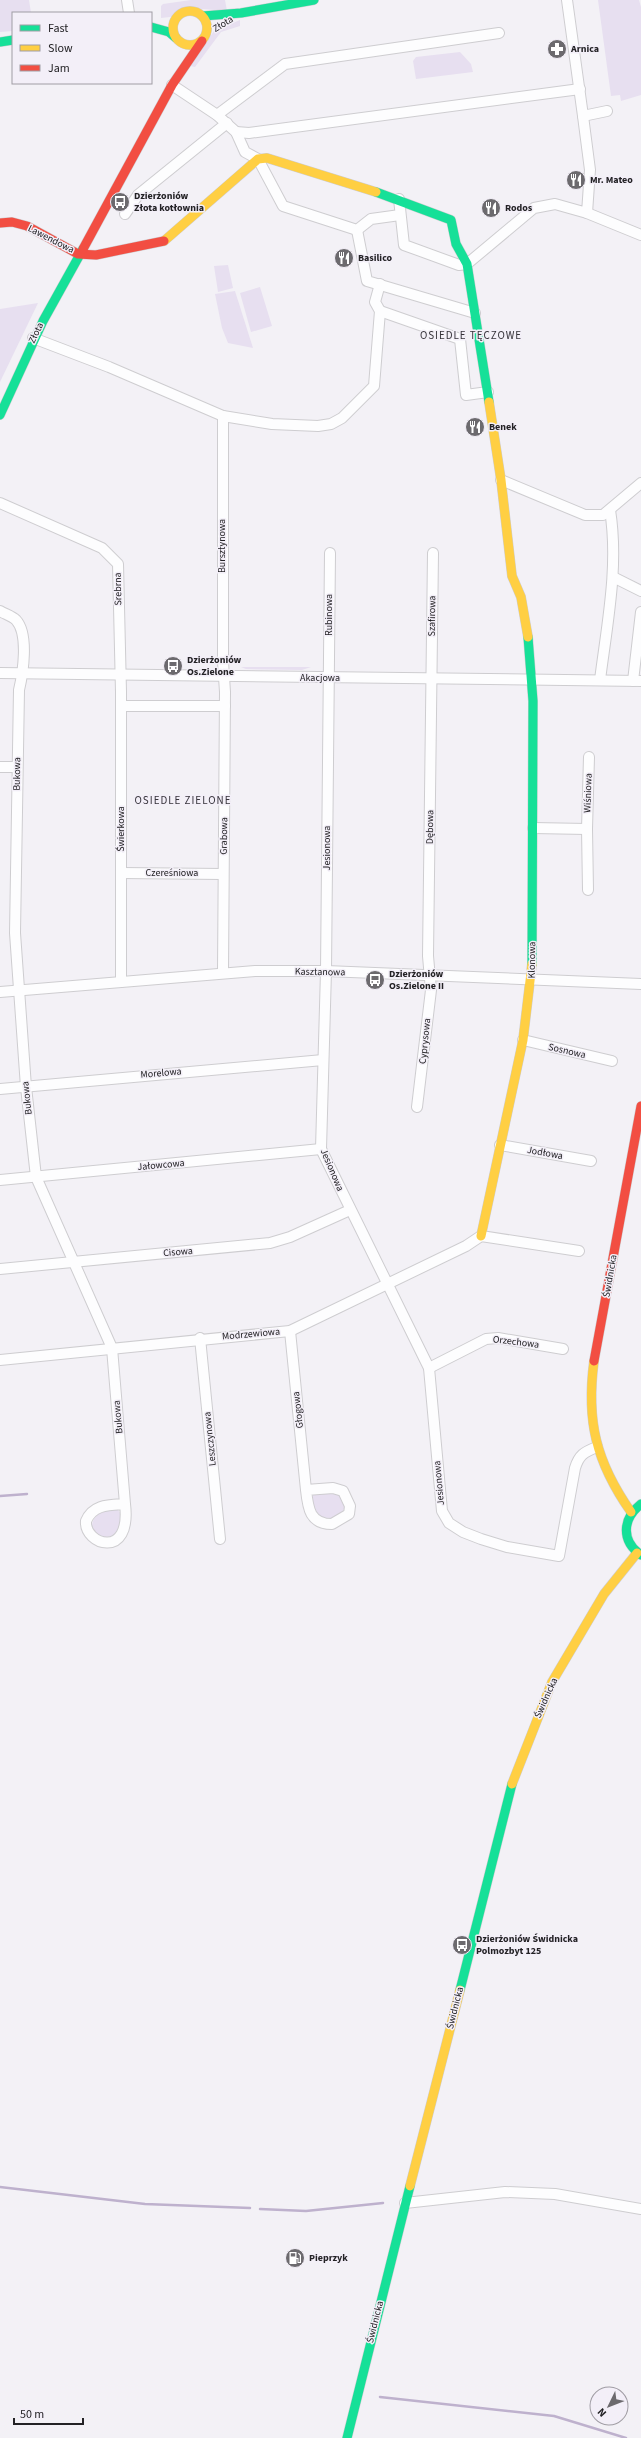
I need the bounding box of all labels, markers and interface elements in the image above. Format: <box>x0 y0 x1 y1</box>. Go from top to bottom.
legend <box>12 12 152 84</box>
street label: Złota <box>210 12 236 36</box>
text: Fast <box>48 20 68 37</box>
pharmacy icon: Arnica <box>546 38 568 60</box>
text: Slow <box>48 40 73 57</box>
place label: Arnica <box>570 42 599 56</box>
text: Jam <box>48 60 70 77</box>
restaurant icon: Mr. Mateo <box>565 169 587 191</box>
place label: Mr. Mateo <box>590 173 633 187</box>
place label: Dzierżoniów Złota kotłownia <box>134 189 204 215</box>
bus stop icon: Dzierżoniów Złota kotłownia <box>109 191 131 213</box>
restaurant icon: Rodos <box>480 197 502 219</box>
place label: Rodos <box>505 201 533 215</box>
street label: Lawendowa <box>25 221 77 257</box>
restaurant icon: Basilico <box>333 247 355 269</box>
place label: Basilico <box>358 251 393 265</box>
street label: Złota <box>25 320 47 346</box>
district label: OSIEDLE TĘCZOWE <box>420 328 522 343</box>
restaurant icon: Benek <box>464 416 486 438</box>
place label: Benek <box>489 420 517 434</box>
street label: Bursztynowa <box>215 519 229 573</box>
street label: Srebrna <box>111 572 125 606</box>
street label: Rubinowa <box>322 594 336 636</box>
street label: Szafirowa <box>425 596 439 636</box>
place label: Dzierżoniów Os.Zielone <box>187 653 242 679</box>
bus stop icon: Dzierżoniów Os.Zielone <box>162 655 184 677</box>
street label: Akacjowa <box>300 671 340 685</box>
street label: Bukowa <box>10 757 24 791</box>
street label: Wiśniowa <box>580 773 596 813</box>
district label: OSIEDLE ZIELONE <box>135 793 231 808</box>
street label: Świerkowa <box>114 806 128 852</box>
street label: Dębowa <box>423 810 437 844</box>
street label: Grabowa <box>217 817 231 855</box>
street label: Jesionowa <box>320 826 334 870</box>
street label: Czereśniowa <box>146 866 198 880</box>
street label: Klonowa <box>525 942 539 978</box>
street label: Kasztanowa <box>295 965 345 979</box>
place label: Dzierżoniów Os.Zielone II <box>389 967 444 993</box>
bus stop icon: Dzierżoniów Os.Zielone II <box>364 969 386 991</box>
street label: Cyprysowa <box>416 1017 434 1065</box>
street label: Sosnowa <box>547 1040 587 1062</box>
street label: Morelowa <box>140 1064 182 1082</box>
street label: Bukowa <box>18 1081 36 1115</box>
street label: Jodłowa <box>526 1143 564 1163</box>
street label: Jesionowa <box>317 1147 347 1193</box>
street label: Jałowcowa <box>137 1156 185 1174</box>
street label: Cisowa <box>163 1244 193 1260</box>
street label: Świdnicka <box>599 1254 621 1298</box>
street label: Modrzewiowa <box>222 1324 280 1344</box>
street label: Orzechowa <box>492 1332 540 1352</box>
street label: Głogowa <box>289 1391 307 1429</box>
street label: Bukowa <box>110 1400 126 1434</box>
street label: Leszczynowa <box>200 1411 220 1467</box>
street label: Jesionowa <box>430 1460 448 1506</box>
street label: Świdnicka <box>531 1676 561 1720</box>
place label: Dzierżoniów Świdnicka Polmozbyt 125 <box>476 1932 578 1958</box>
bus stop icon: Dzierżoniów Świdnicka Polmozbyt 125 <box>451 1934 473 1956</box>
street label: Świdnicka <box>443 1985 467 2031</box>
fuel station icon: Pieprzyk <box>284 2247 306 2269</box>
place label: Pieprzyk <box>309 2251 348 2265</box>
street label: Świdnicka <box>363 2299 387 2345</box>
north arrow <box>589 2386 629 2426</box>
scale bar <box>14 2400 83 2426</box>
text: N <box>594 2405 610 2420</box>
text: 50 m <box>20 2406 44 2423</box>

